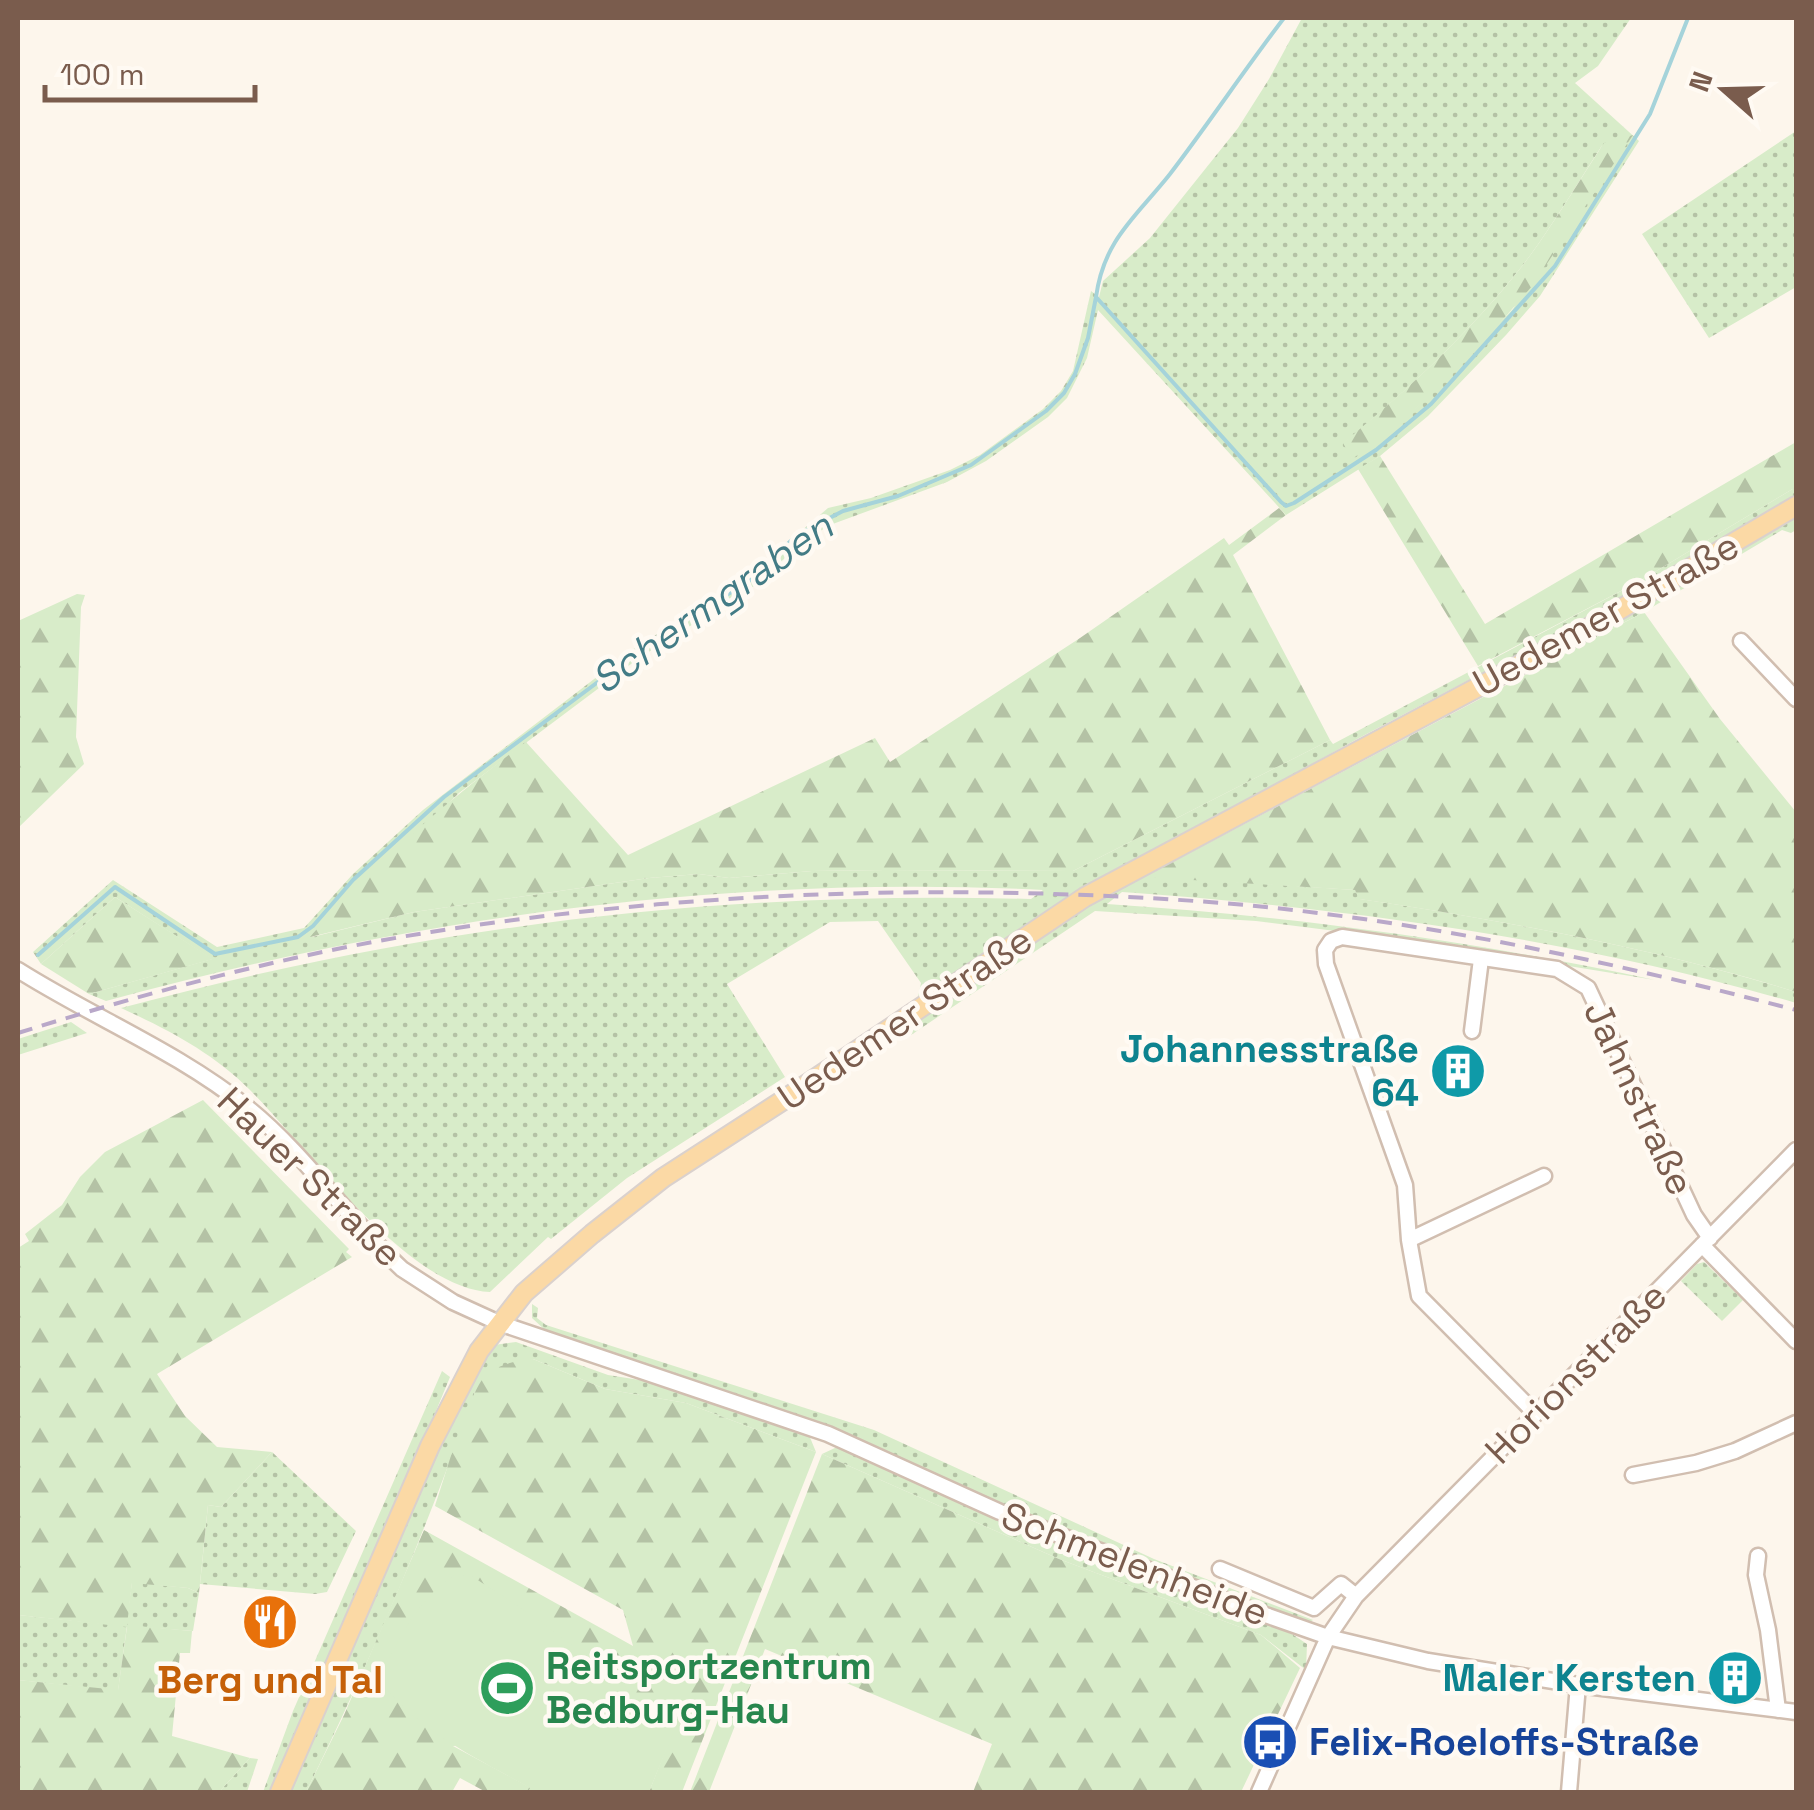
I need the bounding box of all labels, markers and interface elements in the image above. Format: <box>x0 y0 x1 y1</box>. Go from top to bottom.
scale bar <box>45 40 255 102</box>
north arrow <box>1674 40 1774 140</box>
text: 100 m <box>60 55 145 94</box>
text: N <box>1680 66 1721 96</box>
water label: Schermgraben <box>581 500 844 705</box>
street label: Uedemer Straße <box>1465 521 1747 707</box>
street label: Uedemer Straße <box>769 915 1041 1121</box>
street label: Jahnstraße <box>1573 993 1705 1203</box>
place label: Johannesstraße 64 <box>1120 1025 1419 1117</box>
building icon: Johannesstraße 64 <box>1428 1041 1488 1101</box>
street label: Hauer Straße <box>207 1077 413 1277</box>
street label: Horionstraße <box>1475 1272 1677 1474</box>
street label: Schmelenheide <box>995 1491 1275 1637</box>
restaurant icon: Berg und Tal <box>240 1592 300 1652</box>
place label: Reitsportzentrum Bedburg-Hau <box>546 1642 872 1734</box>
building icon: Maler Kersten <box>1705 1648 1765 1708</box>
place label: Maler Kersten <box>1443 1654 1696 1702</box>
place label: Berg und Tal <box>157 1656 383 1704</box>
sports icon: Reitsportzentrum Bedburg-Hau <box>477 1658 537 1718</box>
bus stop icon: Felix-Roeloffs-Straße <box>1240 1712 1300 1772</box>
place label: Felix-Roeloffs-Straße <box>1309 1718 1700 1766</box>

